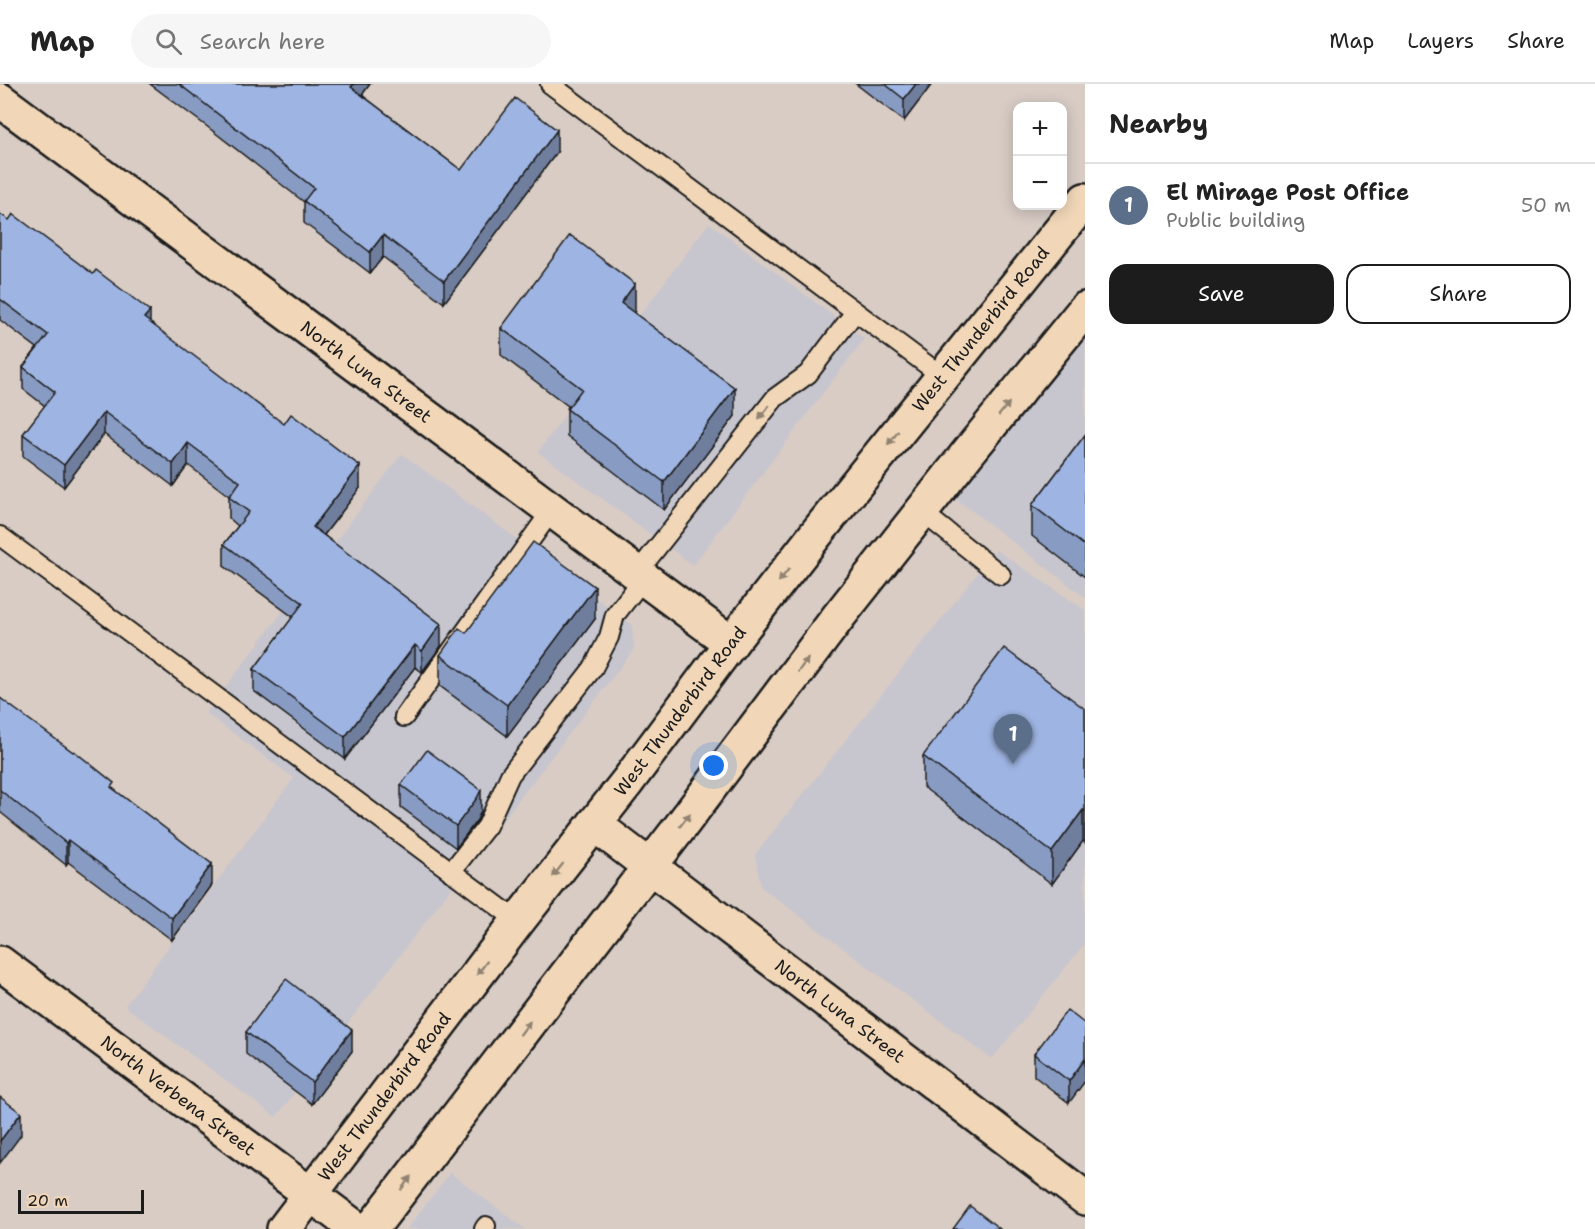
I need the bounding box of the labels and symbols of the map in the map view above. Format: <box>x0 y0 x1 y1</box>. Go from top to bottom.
street label: West Thunderbird Road <box>907 241 1055 417</box>
street label: North Luna Street <box>296 315 437 429</box>
one-way arrow <box>997 401 1010 417</box>
one-way arrow <box>758 404 771 420</box>
one-way arrow <box>887 431 899 446</box>
one-way arrow <box>779 568 791 583</box>
street label: West Thunderbird Road <box>609 621 752 801</box>
one-way arrow <box>797 657 809 673</box>
pin: 1 <box>994 714 1032 764</box>
your location <box>699 751 728 780</box>
one-way arrow <box>679 812 691 828</box>
one-way arrow <box>552 862 564 877</box>
street label: North Luna Street <box>770 954 910 1069</box>
one-way arrow <box>477 960 489 975</box>
street label: West Thunderbird Road <box>312 1007 456 1186</box>
one-way arrow <box>518 1020 530 1035</box>
street label: North Verbena Street <box>96 1030 261 1161</box>
one-way arrow <box>400 1175 412 1190</box>
scale bar <box>18 1187 144 1214</box>

